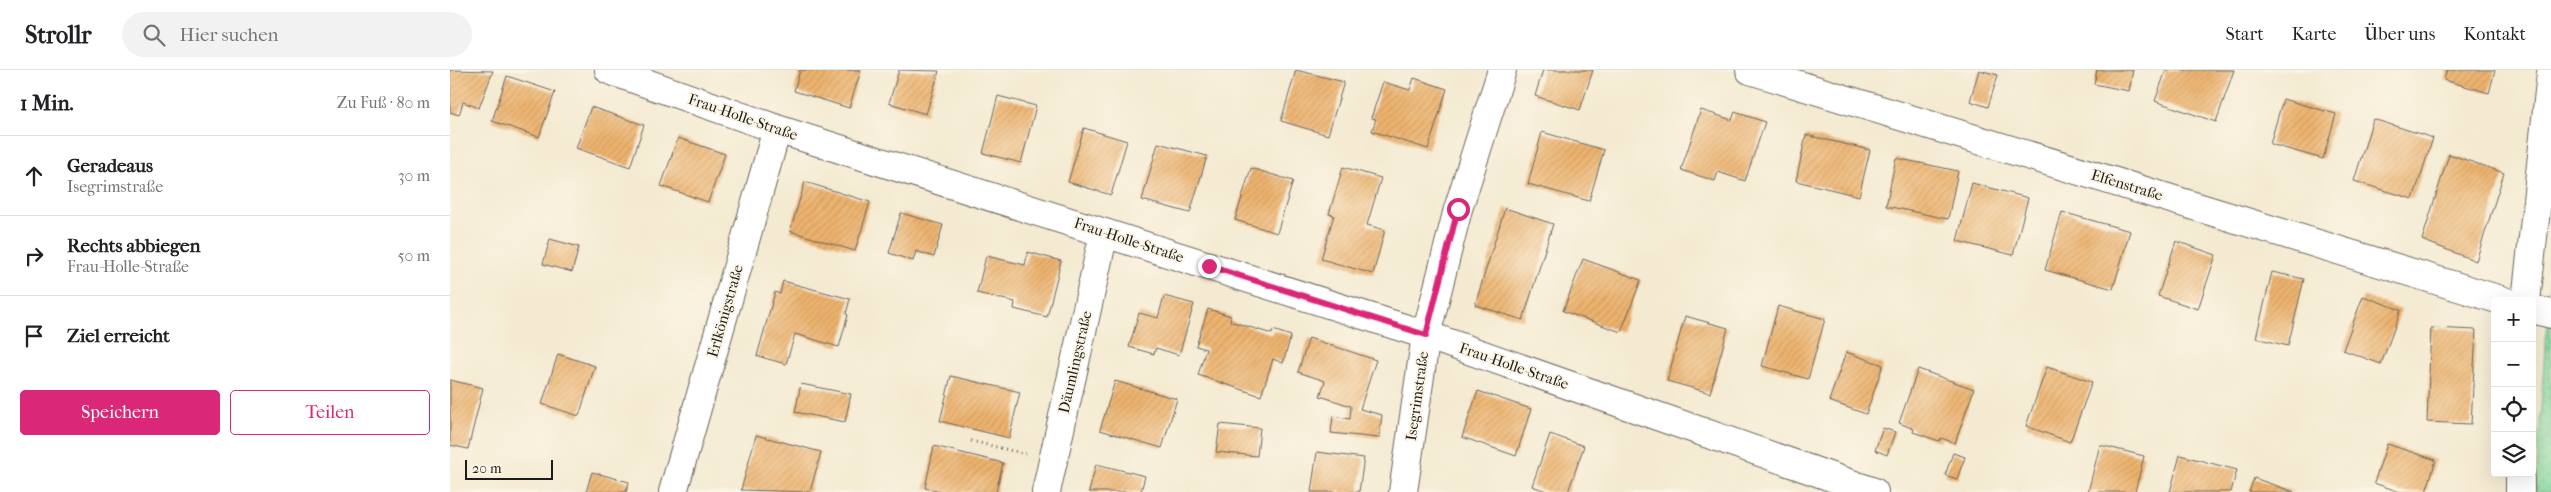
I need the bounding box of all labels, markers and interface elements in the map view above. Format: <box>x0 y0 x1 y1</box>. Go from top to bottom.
search box <box>122 12 472 57</box>
text: Strollr <box>25 21 92 49</box>
icon: search <box>140 21 168 49</box>
text: Hier suchen <box>180 24 279 46</box>
text: Start <box>2225 24 2264 45</box>
text: Karte <box>2292 24 2336 45</box>
text: Über uns <box>2364 24 2435 45</box>
text: Kontakt <box>2463 24 2526 45</box>
street label: Frau-Holle-Straße <box>686 90 801 144</box>
text: 1 Min. <box>20 91 74 115</box>
text: Zu Fuß · 80 m <box>337 93 430 112</box>
text: Geradeaus <box>67 155 153 177</box>
icon: ahead <box>20 162 48 190</box>
text: 30 m <box>398 166 430 185</box>
street label: Elfenstraße <box>2089 166 2166 205</box>
text: Isegrimstraße <box>67 177 163 196</box>
route start <box>1447 198 1470 221</box>
street label: Frau-Holle-Straße <box>1072 214 1187 266</box>
text: Rechts abbiegen <box>67 235 201 257</box>
icon: right <box>20 242 48 270</box>
text: 50 m <box>398 246 430 265</box>
route end <box>1198 255 1221 278</box>
text: Frau-Holle-Straße <box>67 257 189 276</box>
street label: Erlkönigstraße <box>703 262 747 359</box>
map controls <box>2491 297 2536 477</box>
button: + <box>2491 297 2536 342</box>
street label: Däumlingstraße <box>1054 309 1096 415</box>
icon: arrive <box>20 322 48 350</box>
text: Ziel erreicht <box>67 325 170 347</box>
street label: Frau-Holle-Straße <box>1457 339 1572 393</box>
button: − <box>2491 342 2536 387</box>
street label: Isegrimstraße <box>1402 350 1432 442</box>
button: locate <box>2491 387 2536 432</box>
button: Speichern <box>20 390 220 435</box>
button: Teilen <box>230 390 430 435</box>
button: layers <box>2491 432 2536 477</box>
scale bar <box>465 457 552 480</box>
text: 20 m <box>472 460 502 477</box>

